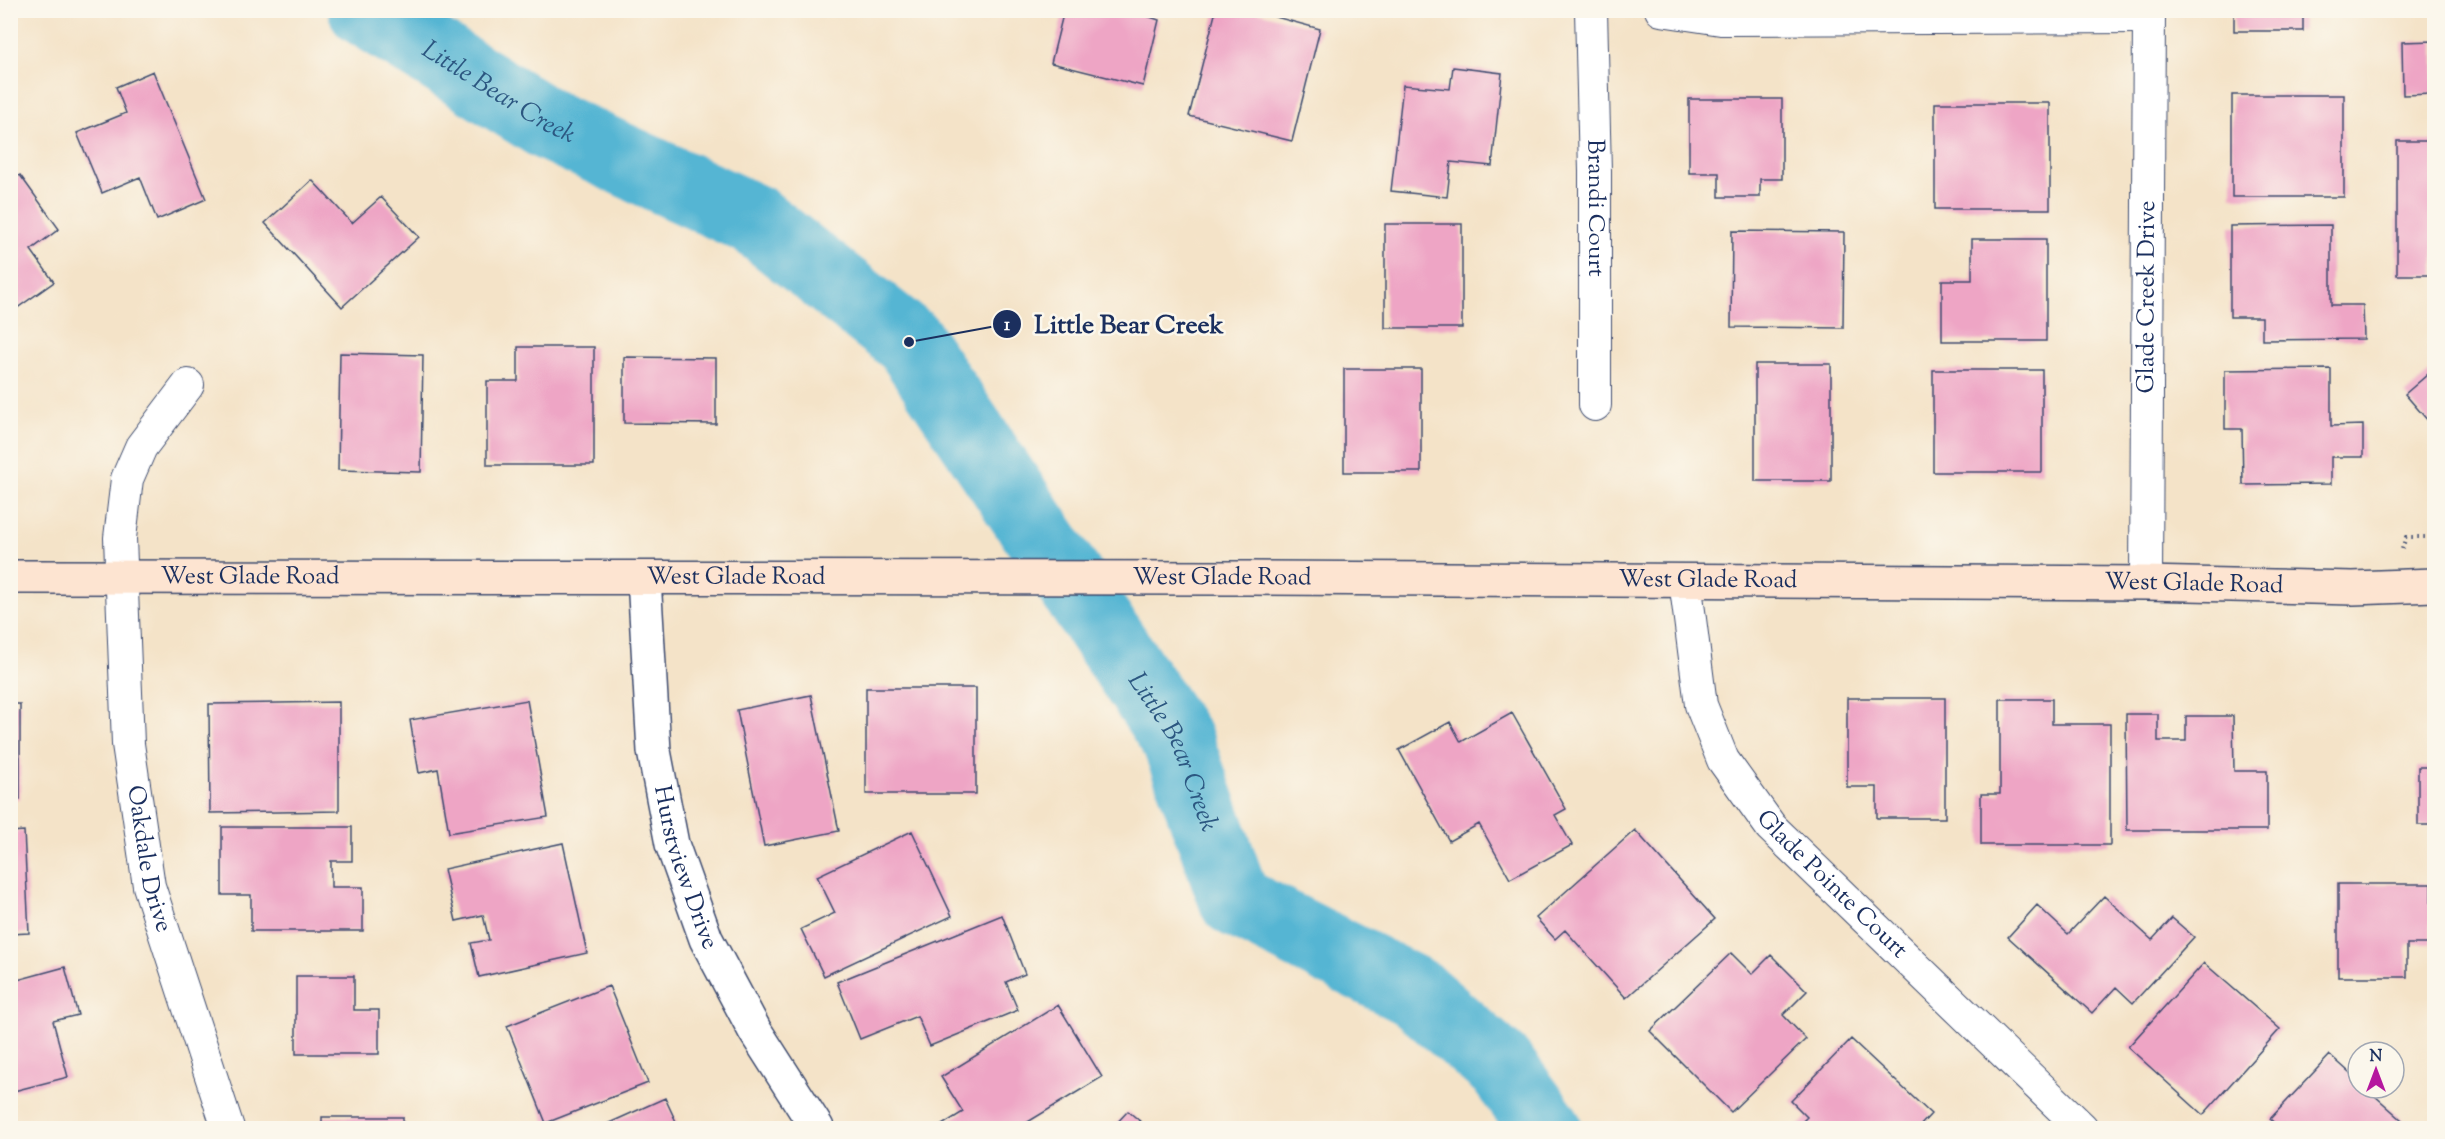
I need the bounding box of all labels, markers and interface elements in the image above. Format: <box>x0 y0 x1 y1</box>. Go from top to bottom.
water label: Little Bear Creek <box>414 32 582 154</box>
street label: Brandi Court <box>1577 139 1612 277</box>
street label: Glade Creek Drive <box>2130 200 2165 394</box>
callout: Little Bear Creek <box>992 302 1235 346</box>
text: Little Bear Creek <box>1034 308 1225 345</box>
text: 1 <box>1004 313 1011 339</box>
street label: West Glade Road <box>160 560 340 594</box>
street label: West Glade Road <box>646 561 826 595</box>
street label: West Glade Road <box>1132 561 1312 595</box>
street label: West Glade Road <box>1618 563 1798 598</box>
street label: West Glade Road <box>2104 566 2284 603</box>
water label: Little Bear Creek <box>1118 665 1227 837</box>
street label: Oakdale Drive <box>117 783 180 937</box>
street label: Hurstview Drive <box>644 783 726 956</box>
street label: Glade Pointe Court <box>1747 803 1915 967</box>
north arrow <box>2346 1040 2406 1100</box>
text: N <box>2370 1046 2383 1069</box>

